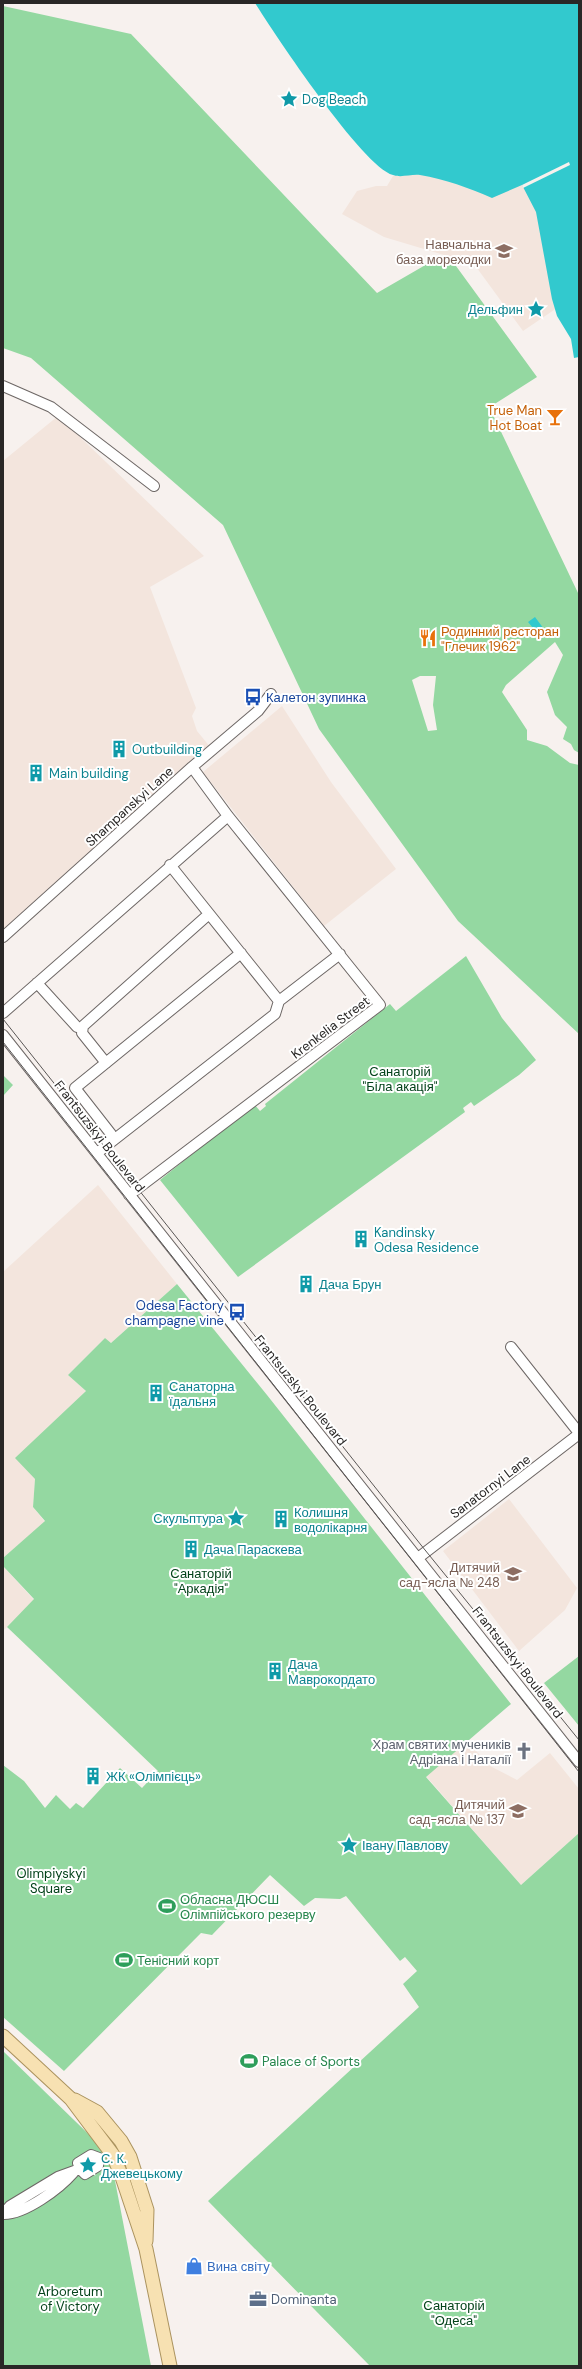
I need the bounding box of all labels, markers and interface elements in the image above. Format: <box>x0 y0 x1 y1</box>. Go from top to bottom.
place icon: Dog Beach <box>279 89 299 109</box>
place label: Dog Beach <box>302 91 366 108</box>
place label: Навчальна база мореходки <box>396 236 492 268</box>
school or university icon: Навчальна база мореходки <box>494 241 514 261</box>
place icon: Дельфин <box>526 299 546 319</box>
place label: Дельфин <box>468 301 523 318</box>
place label: True Man Hot Boat <box>487 402 542 434</box>
bar icon: True Man Hot Boat <box>545 407 565 427</box>
place label: Родинний ресторан "Глечик 1962" <box>441 623 559 655</box>
restaurant icon: Родинний ресторан "Глечик 1962" <box>418 628 438 648</box>
bus stop icon: Калетон зупинка <box>243 687 263 707</box>
place label: Калетон зупинка <box>266 689 367 706</box>
building icon: Outbuilding <box>109 739 129 759</box>
place label: Outbuilding <box>132 741 202 758</box>
building icon: Main building <box>26 763 46 783</box>
street label: Shampanskyi Lane <box>82 763 177 850</box>
place label: Main building <box>49 765 129 782</box>
street label: Krenkelia Street <box>288 992 373 1062</box>
park label: Санаторій "Біла акація" <box>362 1063 438 1095</box>
street label: Frantsuzskyi Boulevard <box>51 1077 149 1196</box>
place label: Kandinsky Odesa Residence <box>374 1224 479 1256</box>
building icon: Kandinsky Odesa Residence <box>351 1229 371 1249</box>
building icon: Дача Брун <box>296 1274 316 1294</box>
place label: Дача Брун <box>319 1276 382 1293</box>
place label: Odesa Factory champagne vine <box>125 1297 224 1329</box>
bus stop icon: Odesa Factory champagne vine <box>227 1302 247 1322</box>
street label: Frantsuzskyi Boulevard <box>251 1332 350 1449</box>
place label: Санаторна їдальня <box>168 1378 235 1410</box>
building icon: Санаторна їдальня <box>146 1383 166 1403</box>
street label: Sanatornyi Lane <box>447 1451 534 1522</box>
place label: Колишня водолікарня <box>294 1504 367 1536</box>
place icon: Скульптура <box>226 1508 246 1528</box>
building icon: Колишня водолікарня <box>271 1509 291 1529</box>
place label: Скульптура <box>153 1510 224 1527</box>
building icon: Дача Параскева <box>181 1539 201 1559</box>
place label: Дача Параскева <box>204 1541 303 1558</box>
place label: Дитячий сад-ясла № 248 <box>399 1559 500 1591</box>
school or university icon: Дитячий сад-ясла № 248 <box>503 1564 523 1584</box>
park label: Санаторій "Аркадія" <box>170 1565 232 1597</box>
street label: Frantsuzskyi Boulevard <box>469 1603 567 1722</box>
place label: Дача Маврокордато <box>288 1656 375 1688</box>
building icon: Дача Маврокордато <box>265 1661 285 1681</box>
place label: Храм святих мучеників Адріана і Наталії <box>372 1736 511 1768</box>
church icon: Храм святих мучеників Адріана і Наталії <box>514 1741 534 1761</box>
building icon: ЖК «Олімпієць» <box>83 1766 103 1786</box>
place label: ЖК «Олімпієць» <box>106 1768 201 1785</box>
place label: Дитячий сад-ясла № 137 <box>409 1796 505 1828</box>
school or university icon: Дитячий сад-ясла № 137 <box>508 1801 528 1821</box>
place icon: Івану Павлову <box>339 1835 359 1855</box>
place label: Івану Павлову <box>362 1837 449 1854</box>
park label: Olimpiyskyi Square <box>16 1865 86 1897</box>
place label: Обласна ДЮСШ Олімпійського резерву <box>180 1891 316 1923</box>
sports icon: Обласна ДЮСШ Олімпійського резерву <box>157 1896 177 1916</box>
sports icon: Тенісний корт <box>114 1950 134 1970</box>
place label: Тенісний корт <box>137 1952 219 1969</box>
sports icon: Palace of Sports <box>239 2051 259 2071</box>
place label: Palace of Sports <box>262 2053 360 2070</box>
place label: С. К. Джевецькому <box>101 2150 183 2182</box>
place icon: С. К. Джевецькому <box>78 2155 98 2175</box>
shop icon: Вина світу <box>184 2256 204 2276</box>
place label: Вина світу <box>207 2258 270 2275</box>
park label: Arboretum of Victory <box>37 2283 103 2315</box>
office icon: Dominanta <box>248 2289 268 2309</box>
place label: Dominanta <box>271 2291 337 2308</box>
park label: Санаторій "Одеса" <box>423 2297 485 2329</box>

